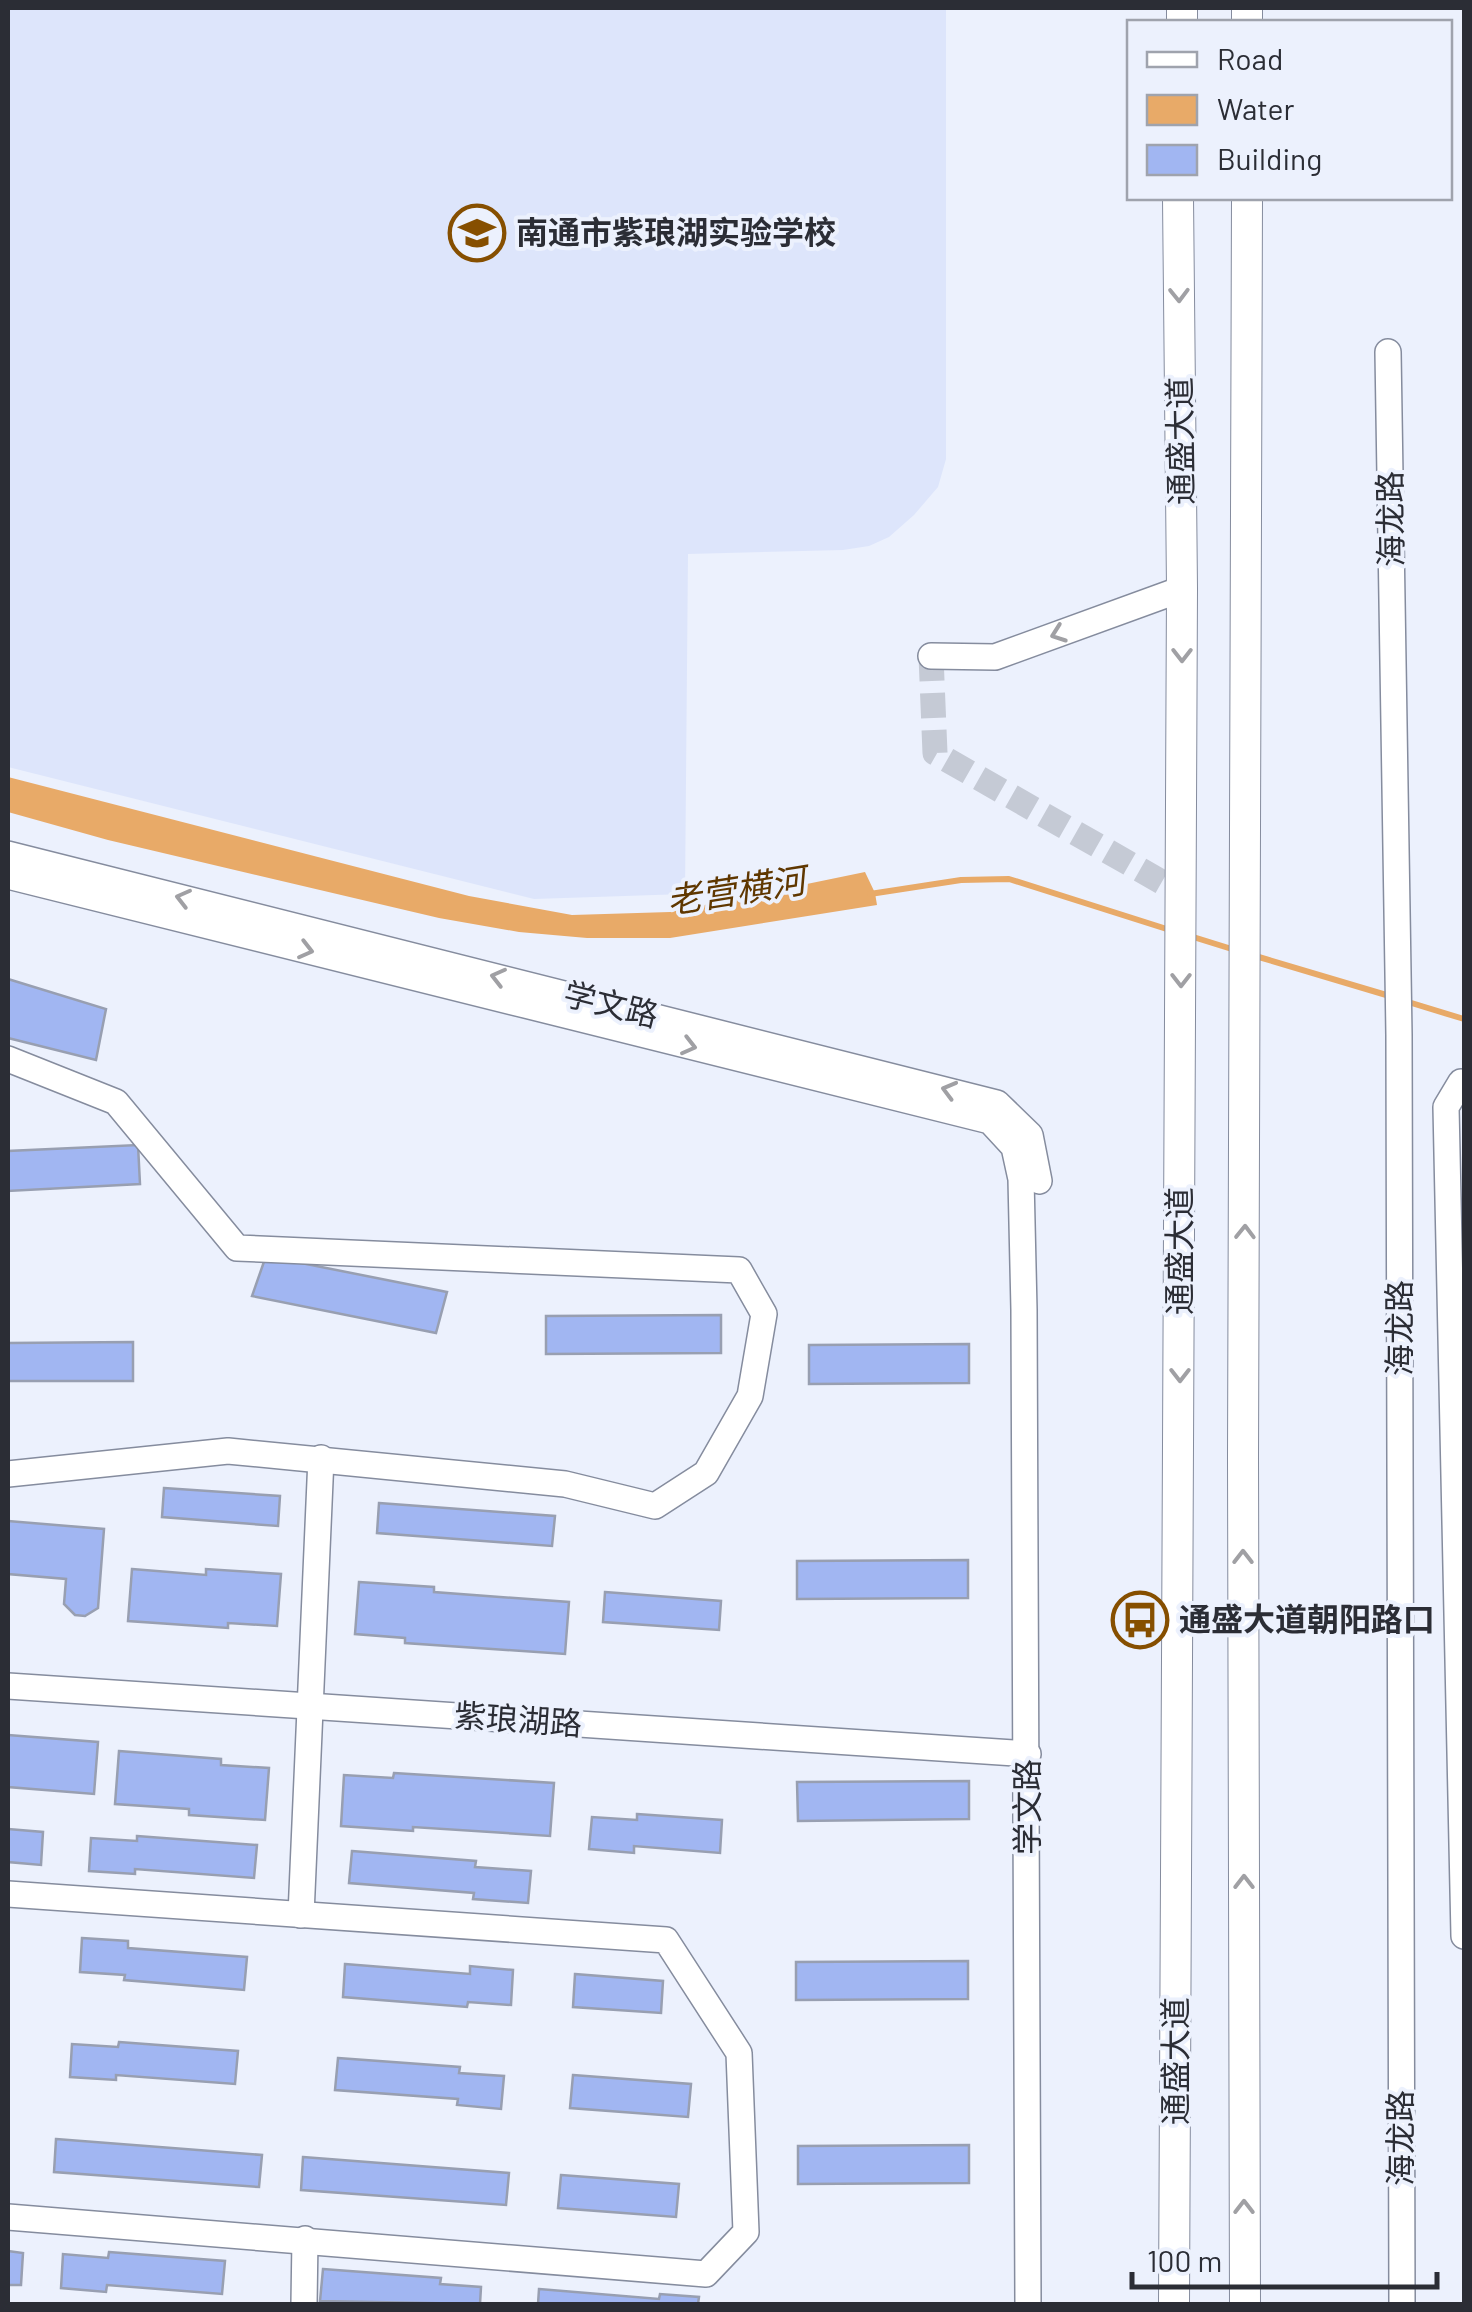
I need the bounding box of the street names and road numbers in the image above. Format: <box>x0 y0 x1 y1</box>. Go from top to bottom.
street label: 通盛大道 <box>1159 377 1199 505</box>
street label: 海龙路 <box>1369 471 1409 567</box>
street label: 学文路 <box>560 973 663 1033</box>
street label: 通盛大道 <box>1159 1187 1197 1315</box>
street label: 海龙路 <box>1379 1280 1417 1376</box>
street label: 紫琅湖路 <box>453 1695 583 1741</box>
street label: 学文路 <box>1007 1759 1045 1855</box>
street label: 通盛大道 <box>1155 1997 1193 2125</box>
street label: 海龙路 <box>1380 2090 1418 2186</box>

